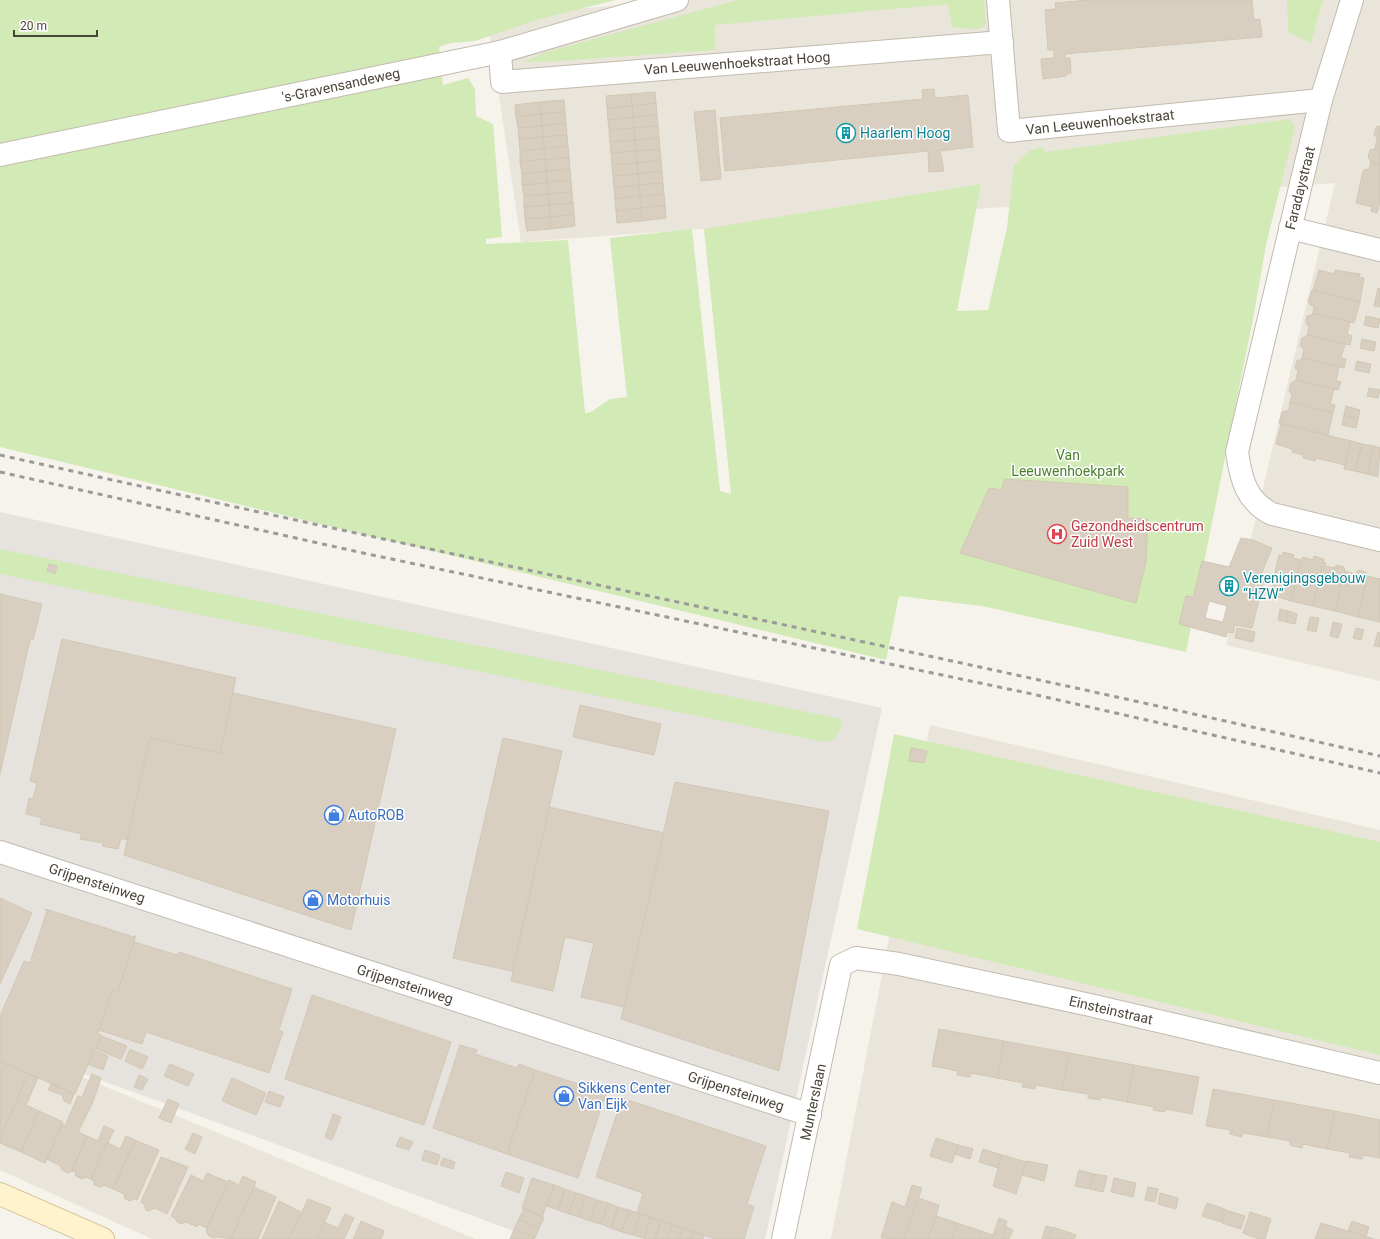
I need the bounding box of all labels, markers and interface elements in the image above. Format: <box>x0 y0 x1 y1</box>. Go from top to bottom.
scale bar <box>14 12 97 38</box>
text: 20 m <box>20 19 47 33</box>
street label: Van Leeuwenhoekstraat Hoog <box>643 49 831 77</box>
street label: 's-Gravensandeweg <box>281 65 401 105</box>
street label: Van Leeuwenhoekstraat <box>1025 106 1176 138</box>
building icon: Haarlem Hoog <box>835 122 857 144</box>
place label: Haarlem Hoog <box>860 125 950 141</box>
street label: Faradaystraat <box>1282 144 1318 231</box>
park label: Van Leeuwenhoekpark <box>1011 447 1126 479</box>
place label: Gezondheidscentrum Zuid West <box>1071 518 1204 550</box>
hospital icon: Gezondheidscentrum Zuid West <box>1046 523 1068 545</box>
place label: Verenigingsgebouw “HZW” <box>1243 570 1366 602</box>
building icon: Verenigingsgebouw “HZW” <box>1218 575 1240 597</box>
shop icon: AutoROB <box>323 804 345 826</box>
place label: AutoROB <box>348 807 404 823</box>
street label: Grijpensteinweg <box>47 860 147 906</box>
shop icon: Motorhuis <box>302 889 324 911</box>
place label: Motorhuis <box>327 892 390 908</box>
street label: Grijpensteinweg <box>355 961 455 1007</box>
street label: Einsteinstraat <box>1068 993 1155 1028</box>
street label: Munterslaan <box>797 1062 829 1142</box>
street label: Grijpensteinweg <box>686 1068 786 1114</box>
place label: Sikkens Center Van Eijk <box>578 1080 671 1112</box>
shop icon: Sikkens Center Van Eijk <box>553 1085 575 1107</box>

